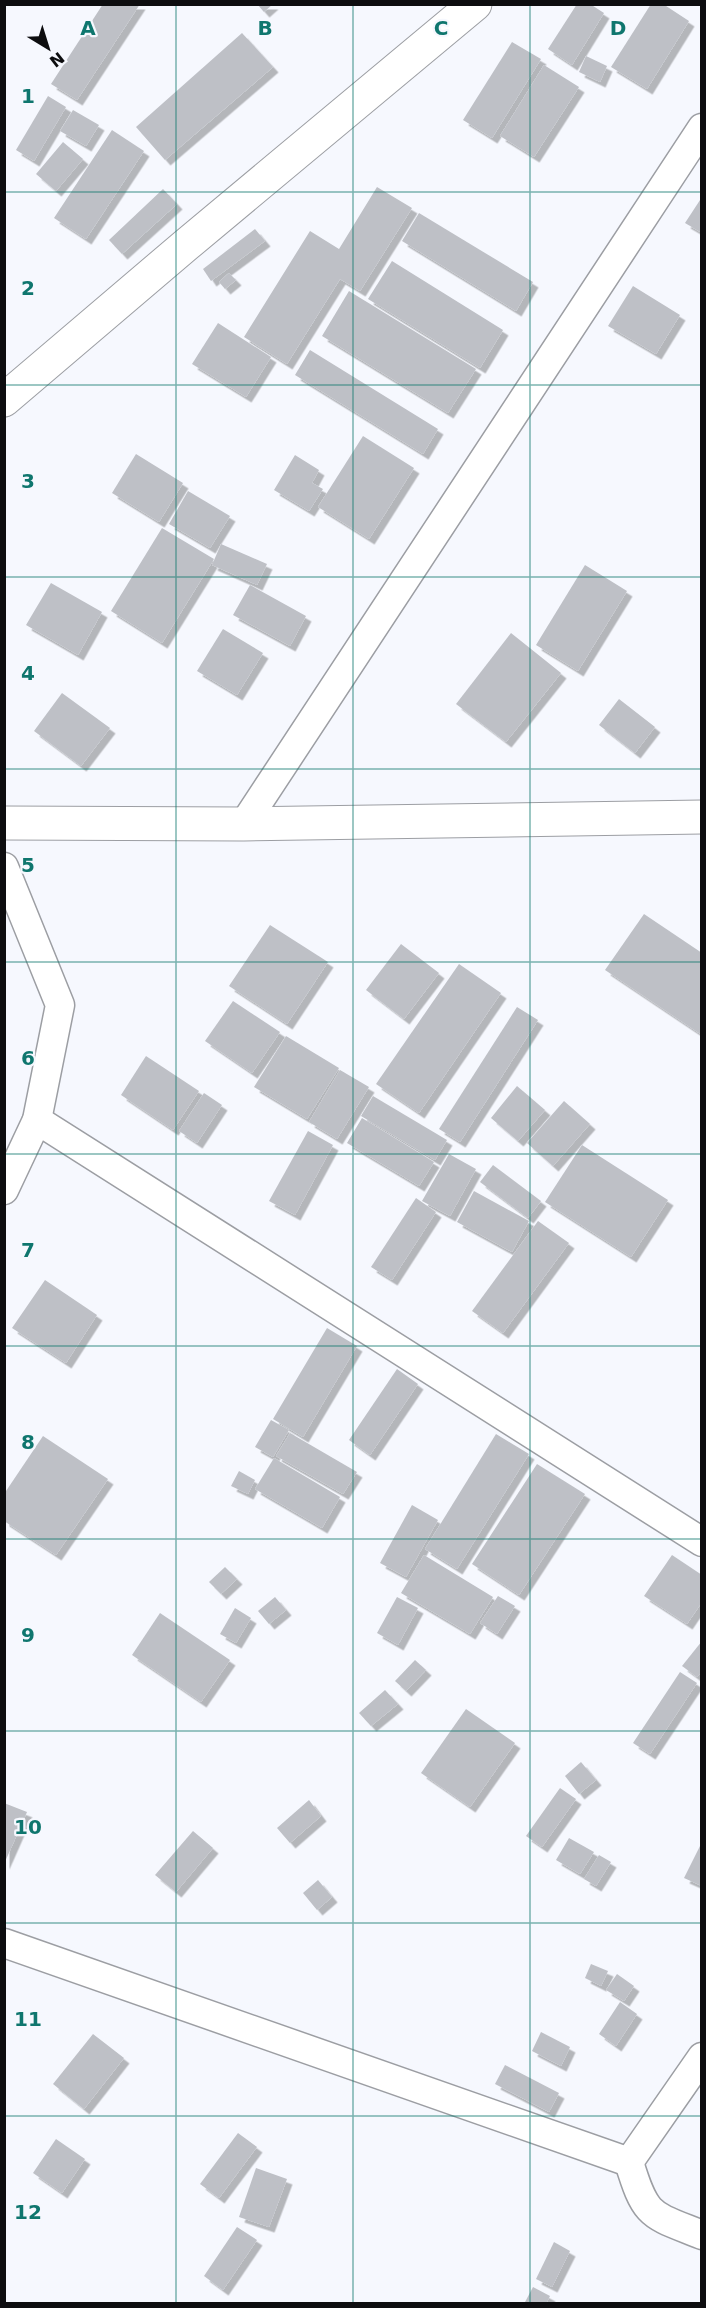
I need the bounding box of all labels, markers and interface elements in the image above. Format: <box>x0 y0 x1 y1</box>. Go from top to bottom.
text: A <box>80 16 96 40</box>
text: B <box>257 16 273 40</box>
text: C <box>434 16 448 40</box>
text: D <box>610 16 626 40</box>
north arrow <box>18 18 78 78</box>
text: N <box>46 48 68 71</box>
text: 1 <box>21 84 35 108</box>
text: 2 <box>21 276 35 300</box>
text: 3 <box>21 469 35 493</box>
text: 4 <box>21 661 35 685</box>
text: 5 <box>21 853 35 877</box>
text: 6 <box>21 1046 35 1070</box>
text: 7 <box>21 1238 35 1262</box>
text: 8 <box>21 1430 35 1454</box>
text: 9 <box>21 1623 35 1647</box>
text: 10 <box>14 1815 42 1839</box>
text: 11 <box>14 2007 42 2031</box>
text: 12 <box>14 2200 42 2224</box>

